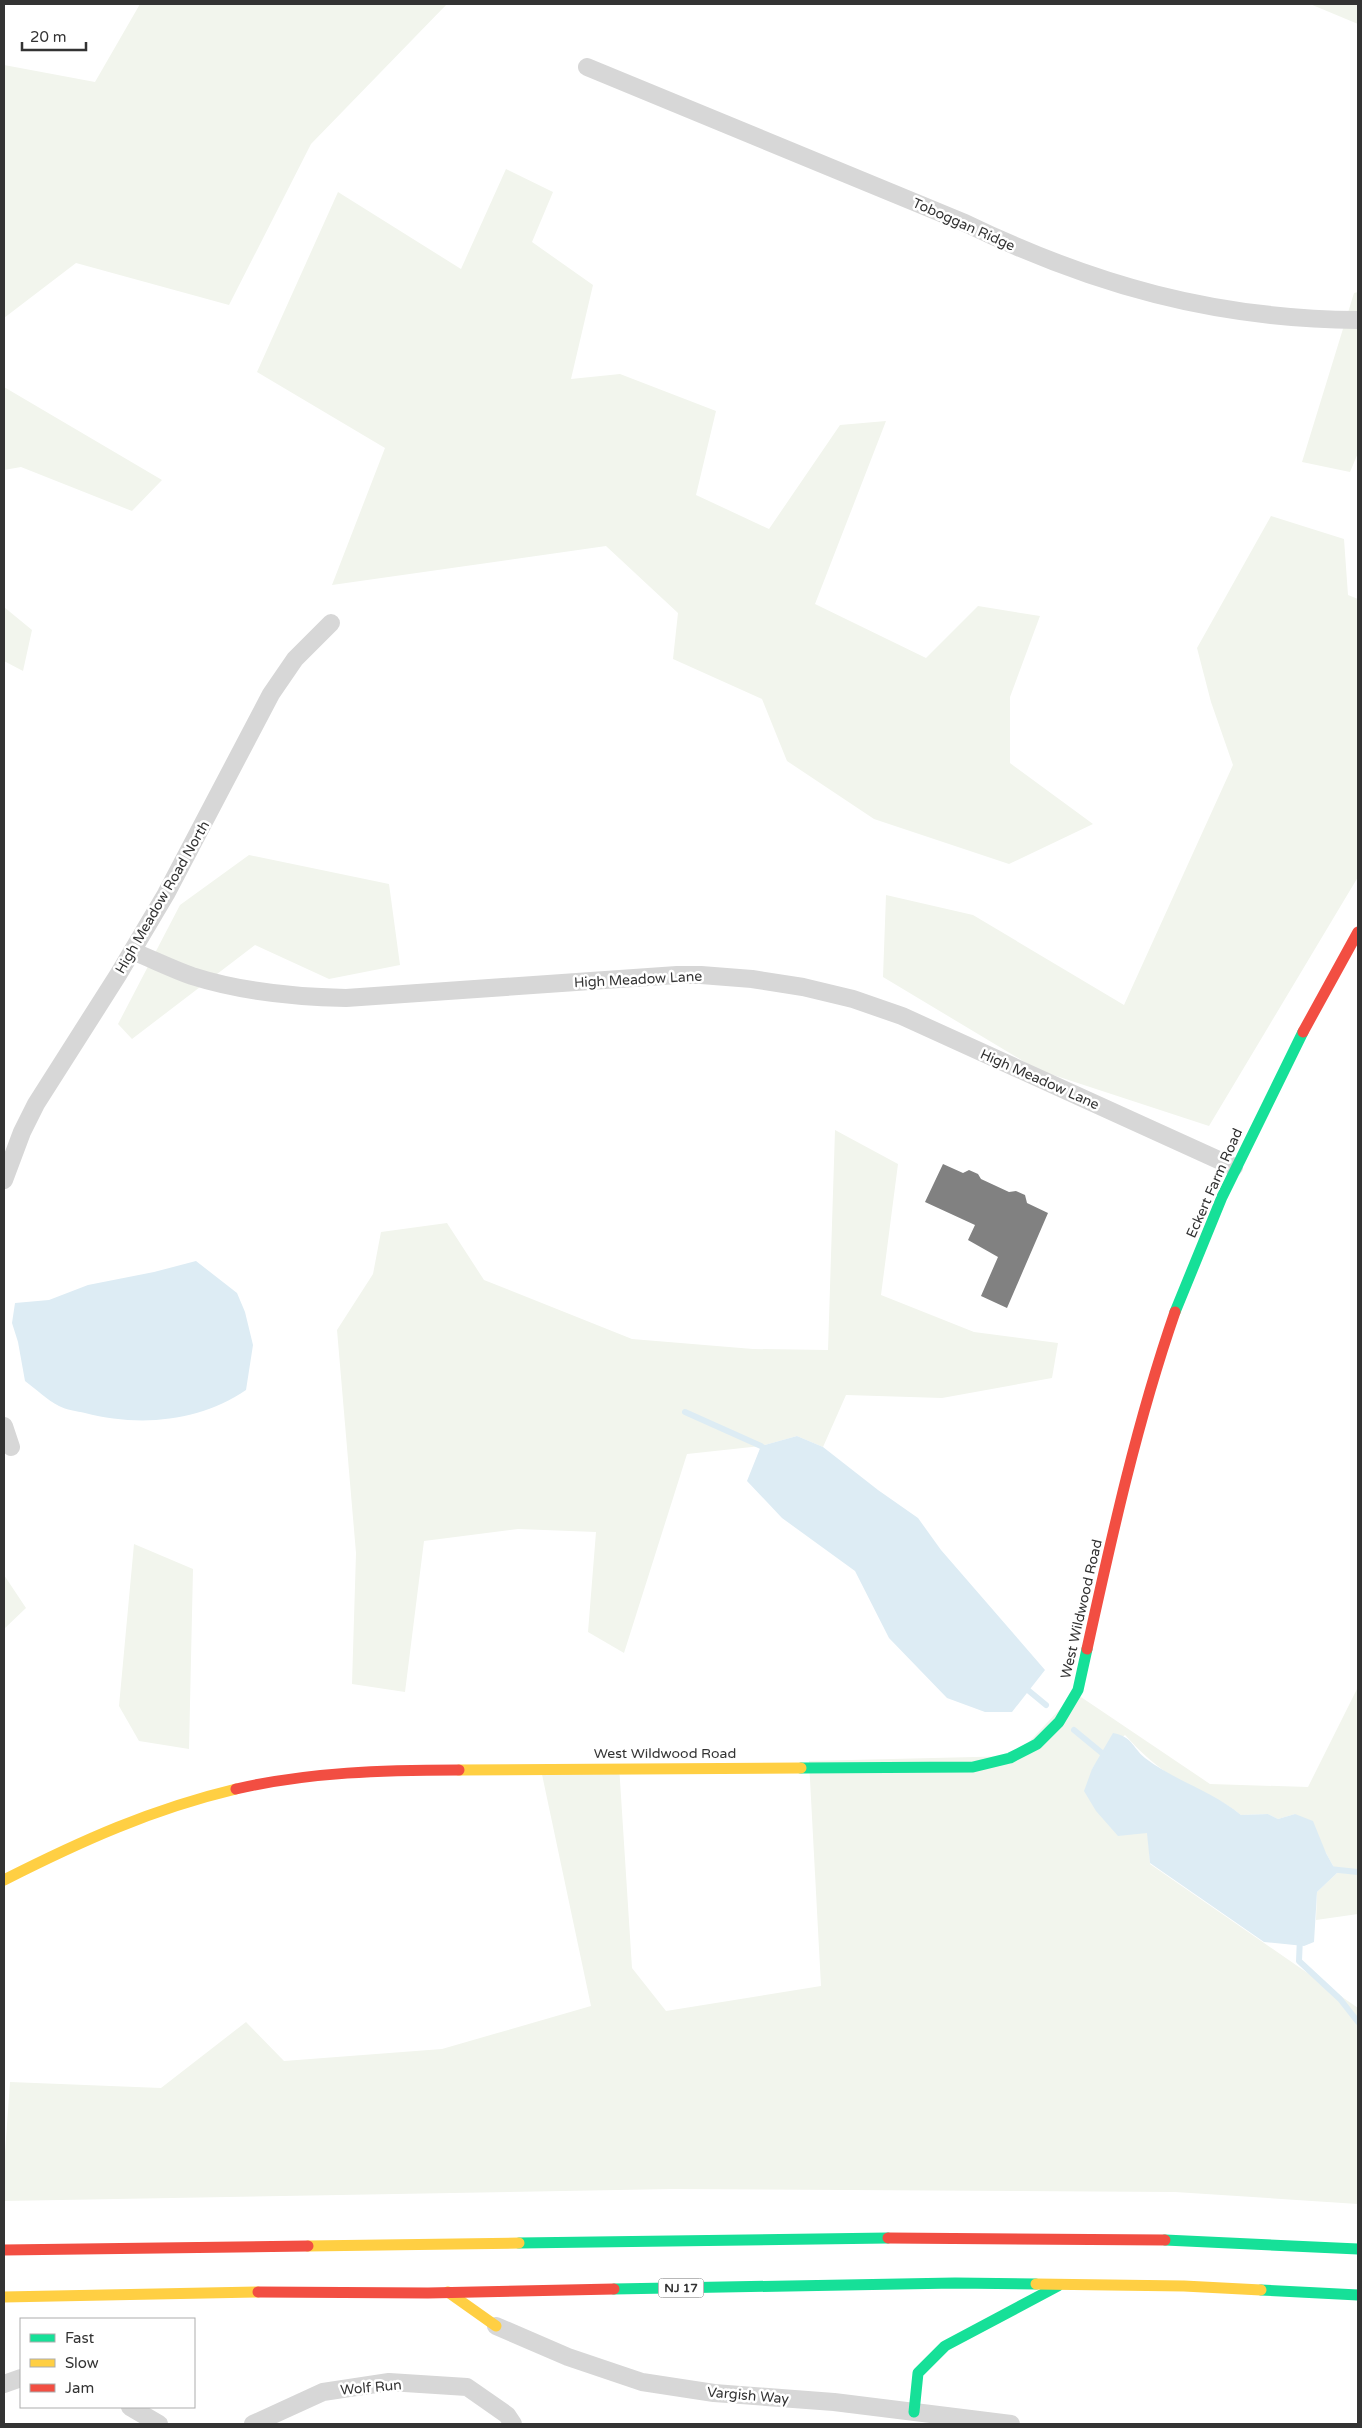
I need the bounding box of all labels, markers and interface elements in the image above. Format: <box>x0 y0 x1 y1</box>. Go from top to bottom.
scale bar <box>22 20 86 52</box>
text: 20 m <box>30 28 67 46</box>
street label: Toboggan Ridge <box>910 194 1018 255</box>
street label: High Meadow Road North <box>112 818 213 977</box>
street label: High Meadow Lane <box>573 968 703 991</box>
street label: High Meadow Lane <box>978 1046 1102 1113</box>
street label: Eckert Farm Road <box>1183 1126 1246 1241</box>
street label: West Wildwood Road <box>1057 1538 1106 1680</box>
street label: West Wildwood Road <box>594 1745 736 1762</box>
road number: NJ 17 <box>658 2278 704 2298</box>
legend <box>20 2318 195 2408</box>
text: Fast <box>65 2329 95 2347</box>
text: Slow <box>65 2354 99 2372</box>
street label: Wolf Run <box>340 2376 402 2399</box>
text: Jam <box>65 2379 94 2397</box>
street label: Vargish Way <box>706 2383 790 2408</box>

